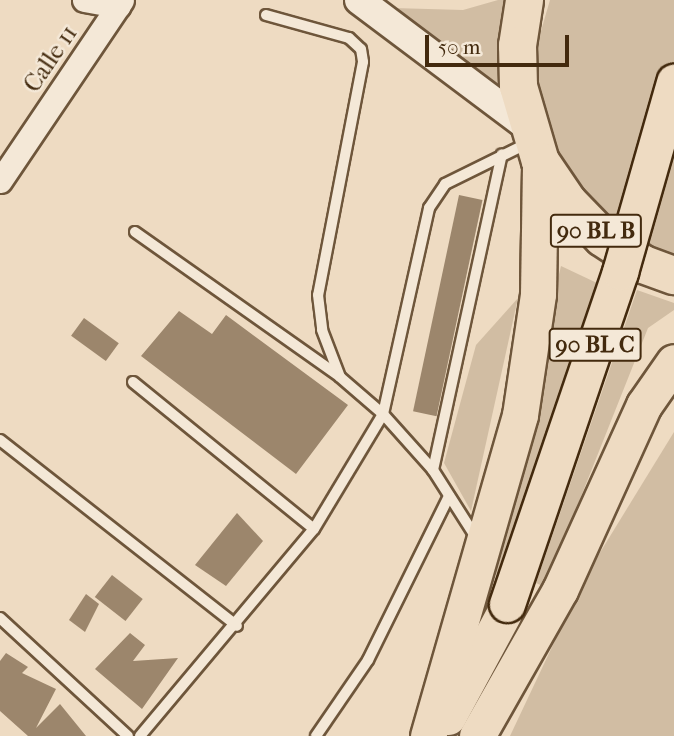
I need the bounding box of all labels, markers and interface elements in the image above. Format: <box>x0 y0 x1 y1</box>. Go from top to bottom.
street label: Calle 11 <box>18 20 84 98</box>
scale bar <box>429 21 572 65</box>
text: 50 m <box>438 35 481 59</box>
road number: 90 BL B <box>549 212 643 250</box>
road number: 90 BL C <box>548 326 642 364</box>

